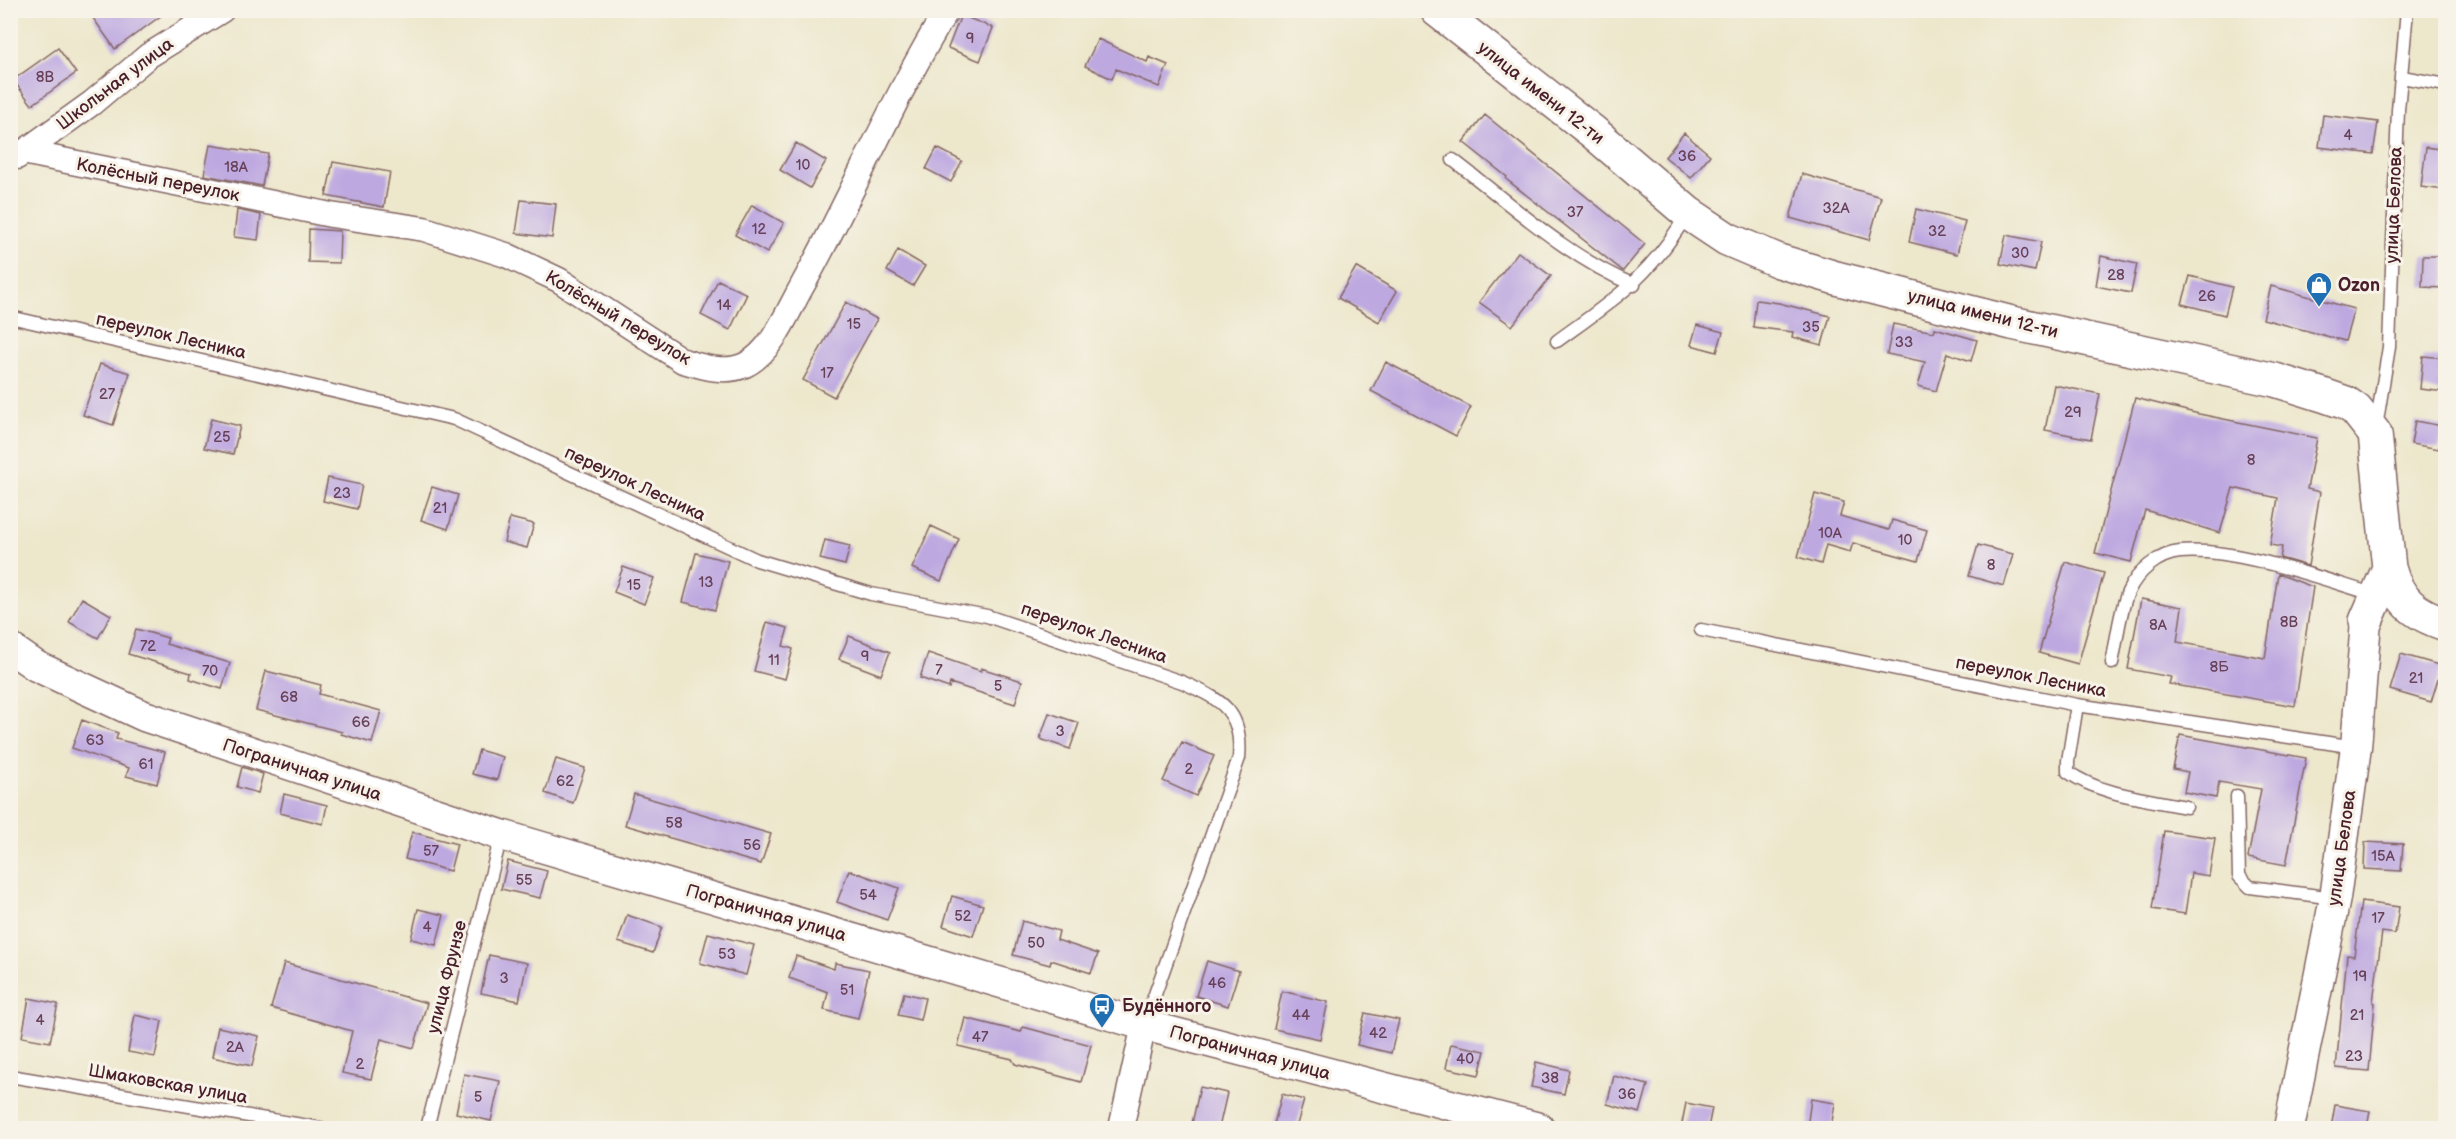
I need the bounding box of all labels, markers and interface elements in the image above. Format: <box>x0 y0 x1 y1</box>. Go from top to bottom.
house number: 9 <box>966 29 974 48</box>
street label: Школьная улица <box>53 33 178 135</box>
street label: улица имени 12-ти <box>1474 37 1608 149</box>
house number: 8В <box>36 68 55 87</box>
house number: 4 <box>2343 126 2353 145</box>
street label: улица Белова <box>2381 146 2407 264</box>
house number: 36 <box>1678 147 1696 166</box>
street label: Колёсный переулок <box>74 154 242 206</box>
house number: 10 <box>796 156 810 175</box>
house number: 18А <box>224 158 249 177</box>
house number: 32А <box>1822 199 1850 218</box>
house number: 37 <box>1567 203 1584 222</box>
house number: 12 <box>752 220 766 239</box>
house number: 32 <box>1928 222 1946 241</box>
house number: 30 <box>2011 244 2029 263</box>
street label: Колёсный переулок <box>541 266 695 370</box>
house number: 28 <box>2107 266 2125 285</box>
shop icon: Ozon <box>2304 270 2334 308</box>
place label: Ozon <box>2338 275 2380 296</box>
street label: улица имени 12-ти <box>1906 285 2060 343</box>
house number: 26 <box>2198 287 2216 306</box>
house number: 14 <box>717 296 731 315</box>
street label: переулок Лесника <box>94 309 248 364</box>
house number: 15 <box>847 315 861 334</box>
house number: 35 <box>1802 318 1820 337</box>
house number: 33 <box>1895 333 1913 352</box>
house number: 17 <box>820 364 834 383</box>
house number: 27 <box>99 385 116 404</box>
house number: 29 <box>2064 403 2082 422</box>
house number: 25 <box>213 428 231 447</box>
street label: переулок Лесника <box>561 442 709 526</box>
house number: 8 <box>2247 451 2256 470</box>
house number: 23 <box>333 484 351 503</box>
house number: 21 <box>433 499 447 518</box>
house number: 10А <box>1818 524 1843 543</box>
house number: 10 <box>1898 531 1912 550</box>
house number: 8 <box>1987 556 1996 575</box>
house number: 13 <box>698 573 714 592</box>
house number: 15 <box>627 576 641 595</box>
street label: переулок Лесника <box>1018 598 1170 668</box>
house number: 8В <box>2280 613 2299 632</box>
house number: 8А <box>2149 616 2168 635</box>
house number: 72 <box>140 637 156 656</box>
house number: 9 <box>861 647 869 666</box>
house number: 11 <box>768 651 780 670</box>
street label: переулок Лесника <box>1954 652 2109 702</box>
house number: 8Б <box>2209 658 2229 677</box>
house number: 7 <box>935 661 943 680</box>
house number: 70 <box>202 662 218 681</box>
house number: 21 <box>2409 669 2423 688</box>
house number: 5 <box>994 677 1002 696</box>
house number: 68 <box>280 688 298 707</box>
house number: 66 <box>352 713 370 732</box>
house number: 3 <box>1055 722 1065 741</box>
house number: 63 <box>86 731 104 750</box>
street label: Пограничная улица <box>220 734 384 806</box>
house number: 61 <box>139 755 153 774</box>
house number: 2 <box>1185 760 1194 779</box>
house number: 62 <box>556 772 574 791</box>
street label: улица Белова <box>2323 788 2361 907</box>
house number: 58 <box>665 814 683 833</box>
house number: 56 <box>743 836 761 855</box>
house number: 57 <box>423 842 440 861</box>
house number: 15А <box>2371 847 2396 866</box>
house number: 55 <box>515 871 533 890</box>
street label: Пограничная улица <box>683 880 849 946</box>
house number: 54 <box>859 886 877 905</box>
house number: 52 <box>954 907 972 926</box>
house number: 17 <box>2371 909 2385 928</box>
house number: 4 <box>422 918 432 937</box>
street label: улица Фрунзе <box>423 918 471 1036</box>
house number: 50 <box>1027 934 1045 953</box>
house number: 53 <box>718 945 736 964</box>
house number: 19 <box>2353 967 2367 986</box>
house number: 3 <box>499 969 509 988</box>
house number: 46 <box>1208 974 1226 993</box>
house number: 51 <box>840 981 854 1000</box>
bus stop icon: Будённого <box>1087 991 1117 1029</box>
place label: Будённого <box>1122 996 1211 1017</box>
house number: 44 <box>1292 1006 1310 1025</box>
house number: 21 <box>2350 1006 2364 1025</box>
house number: 4 <box>35 1011 45 1030</box>
street label: Пограничная улица <box>1167 1021 1333 1085</box>
house number: 42 <box>1369 1024 1387 1043</box>
house number: 47 <box>972 1028 989 1047</box>
house number: 2А <box>226 1038 245 1057</box>
house number: 23 <box>2345 1047 2363 1066</box>
house number: 40 <box>1456 1050 1474 1069</box>
house number: 2 <box>356 1055 365 1074</box>
street label: Шмаковская улица <box>87 1060 250 1108</box>
house number: 38 <box>1541 1069 1559 1088</box>
house number: 36 <box>1618 1085 1636 1104</box>
house number: 5 <box>474 1088 482 1107</box>

